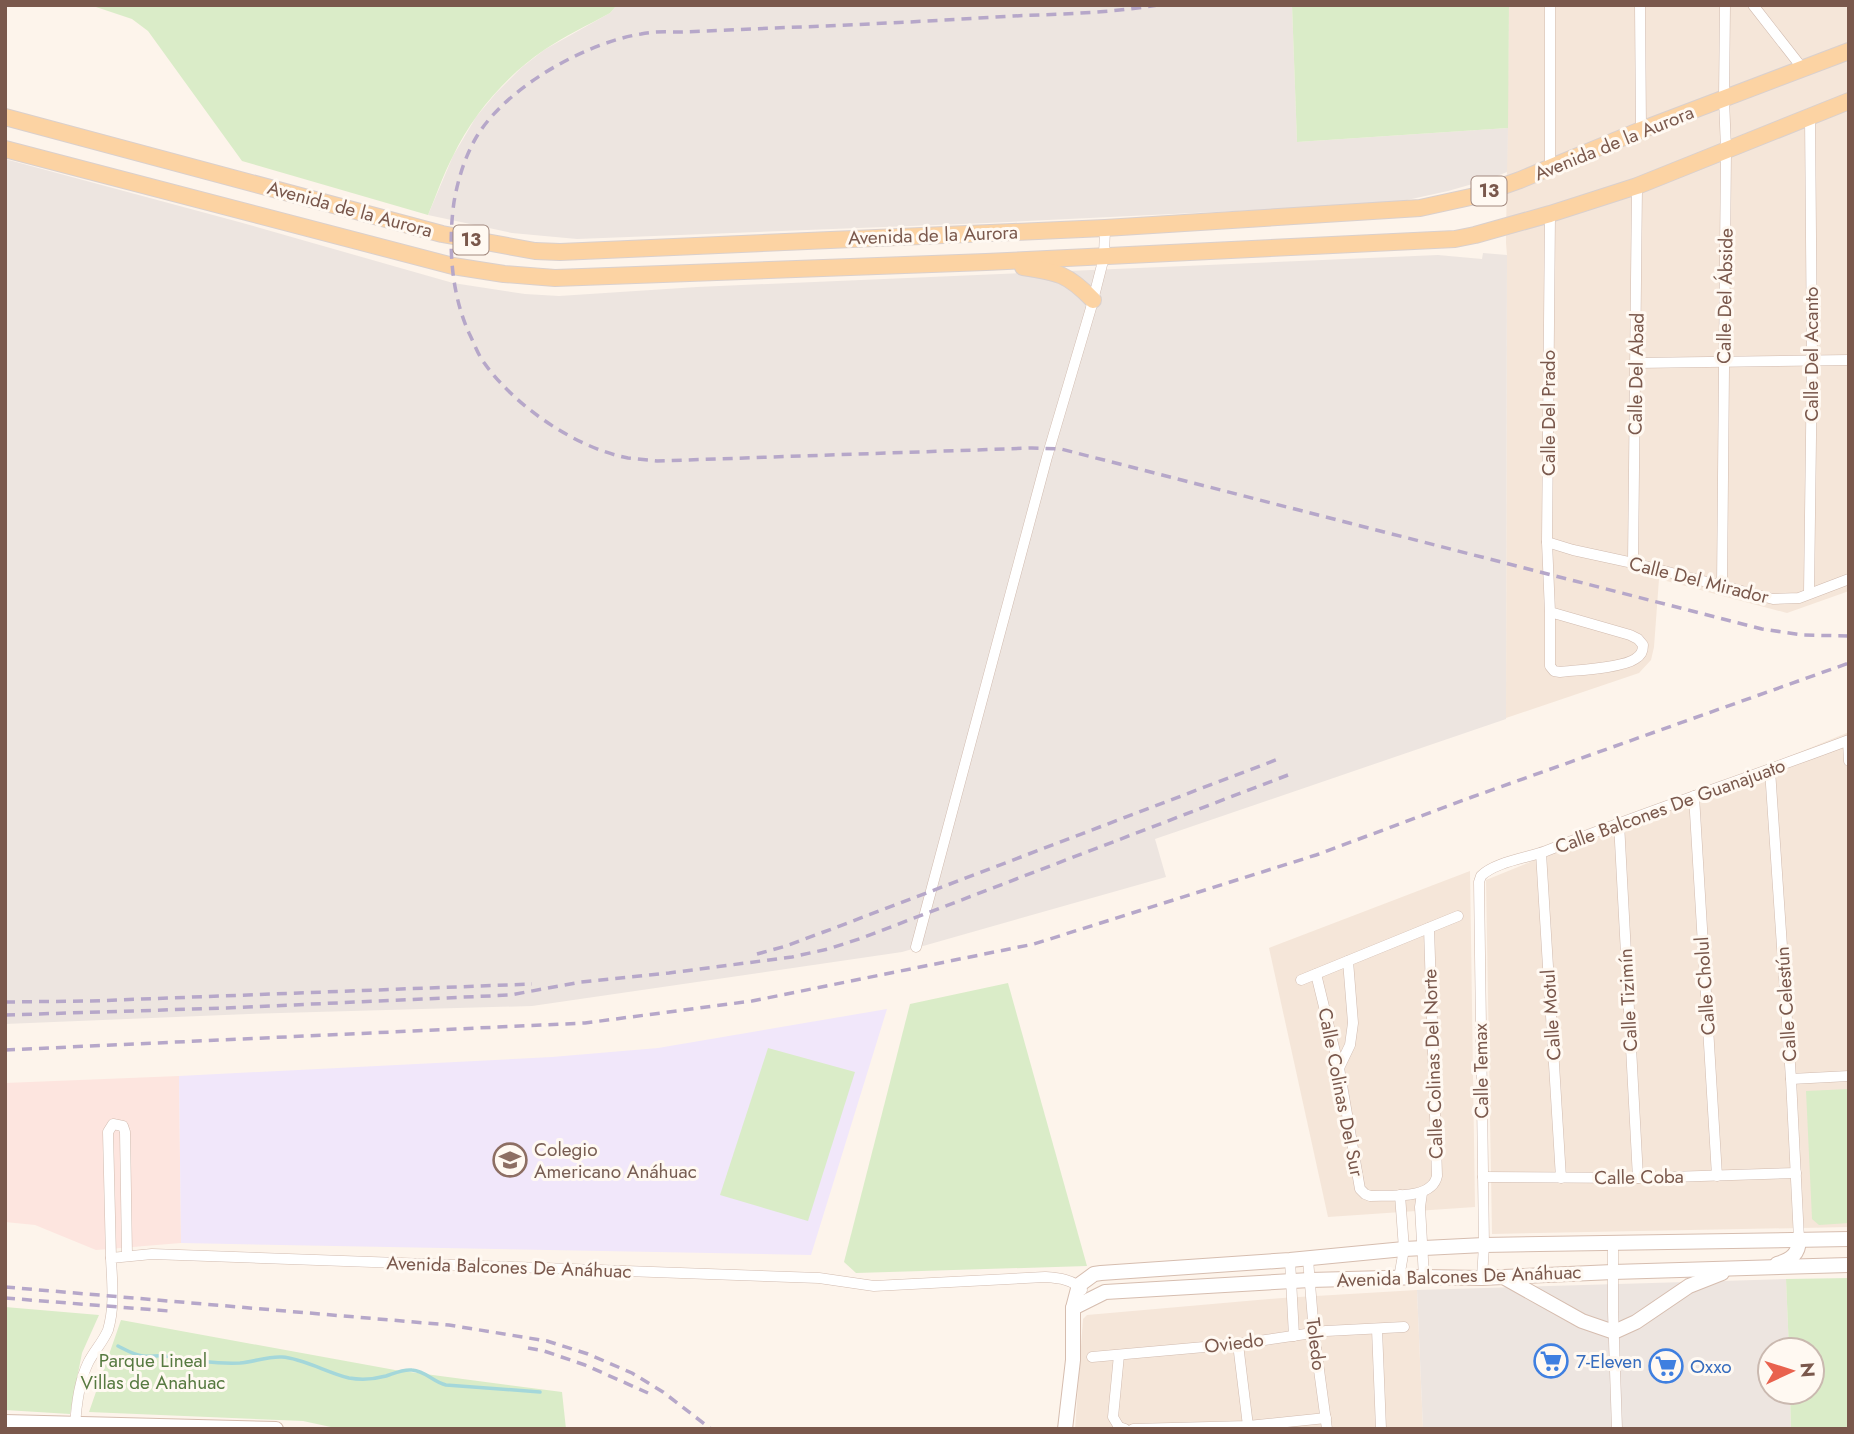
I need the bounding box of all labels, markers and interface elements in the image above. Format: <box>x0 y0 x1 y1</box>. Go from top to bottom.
street label: Avenida de la Aurora <box>1530 99 1698 187</box>
street label: Avenida de la Aurora <box>264 174 436 244</box>
road number: 13 <box>1472 176 1506 206</box>
street label: Avenida de la Aurora <box>848 219 1018 251</box>
road number: 13 <box>454 226 489 254</box>
street label: Calle Del Ábside <box>1710 228 1740 364</box>
street label: Calle Del Acanto <box>1798 287 1825 421</box>
street label: Calle Del Abad <box>1621 313 1651 435</box>
street label: Calle Del Prado <box>1535 350 1562 476</box>
street label: Calle Del Mirador <box>1626 550 1772 610</box>
street label: Calle Balcones De Guanajuato <box>1551 752 1789 860</box>
street label: Calle Cholul <box>1688 936 1722 1036</box>
street label: Calle Celestún <box>1769 945 1803 1063</box>
street label: Calle Tizimín <box>1612 948 1644 1052</box>
street label: Calle Colinas Del Norte <box>1416 968 1450 1160</box>
street label: Calle Motul <box>1534 969 1568 1061</box>
street label: Calle Colinas Del Sur <box>1311 1005 1371 1179</box>
street label: Calle Temax <box>1467 1023 1495 1119</box>
place label: Colegio Americano Anáhuac <box>534 1136 697 1185</box>
school or university icon: Colegio Americano Anáhuac <box>491 1141 529 1179</box>
street label: Calle Coba <box>1594 1163 1684 1191</box>
street label: Avenida Balcones De Anáhuac <box>386 1249 632 1285</box>
street label: Avenida Balcones De Anáhuac <box>1336 1258 1582 1294</box>
street label: Toledo <box>1299 1316 1333 1372</box>
street label: Oviedo <box>1203 1326 1265 1360</box>
north arrow <box>1756 1336 1826 1406</box>
supermarket icon: 7-Eleven <box>1532 1342 1570 1380</box>
park label: Parque Lineal Villas de Anahuac <box>81 1347 225 1396</box>
supermarket icon: Oxxo <box>1647 1347 1685 1385</box>
place label: 7-Eleven <box>1576 1348 1642 1375</box>
place label: Oxxo <box>1690 1353 1732 1380</box>
text: N <box>1793 1361 1821 1378</box>

